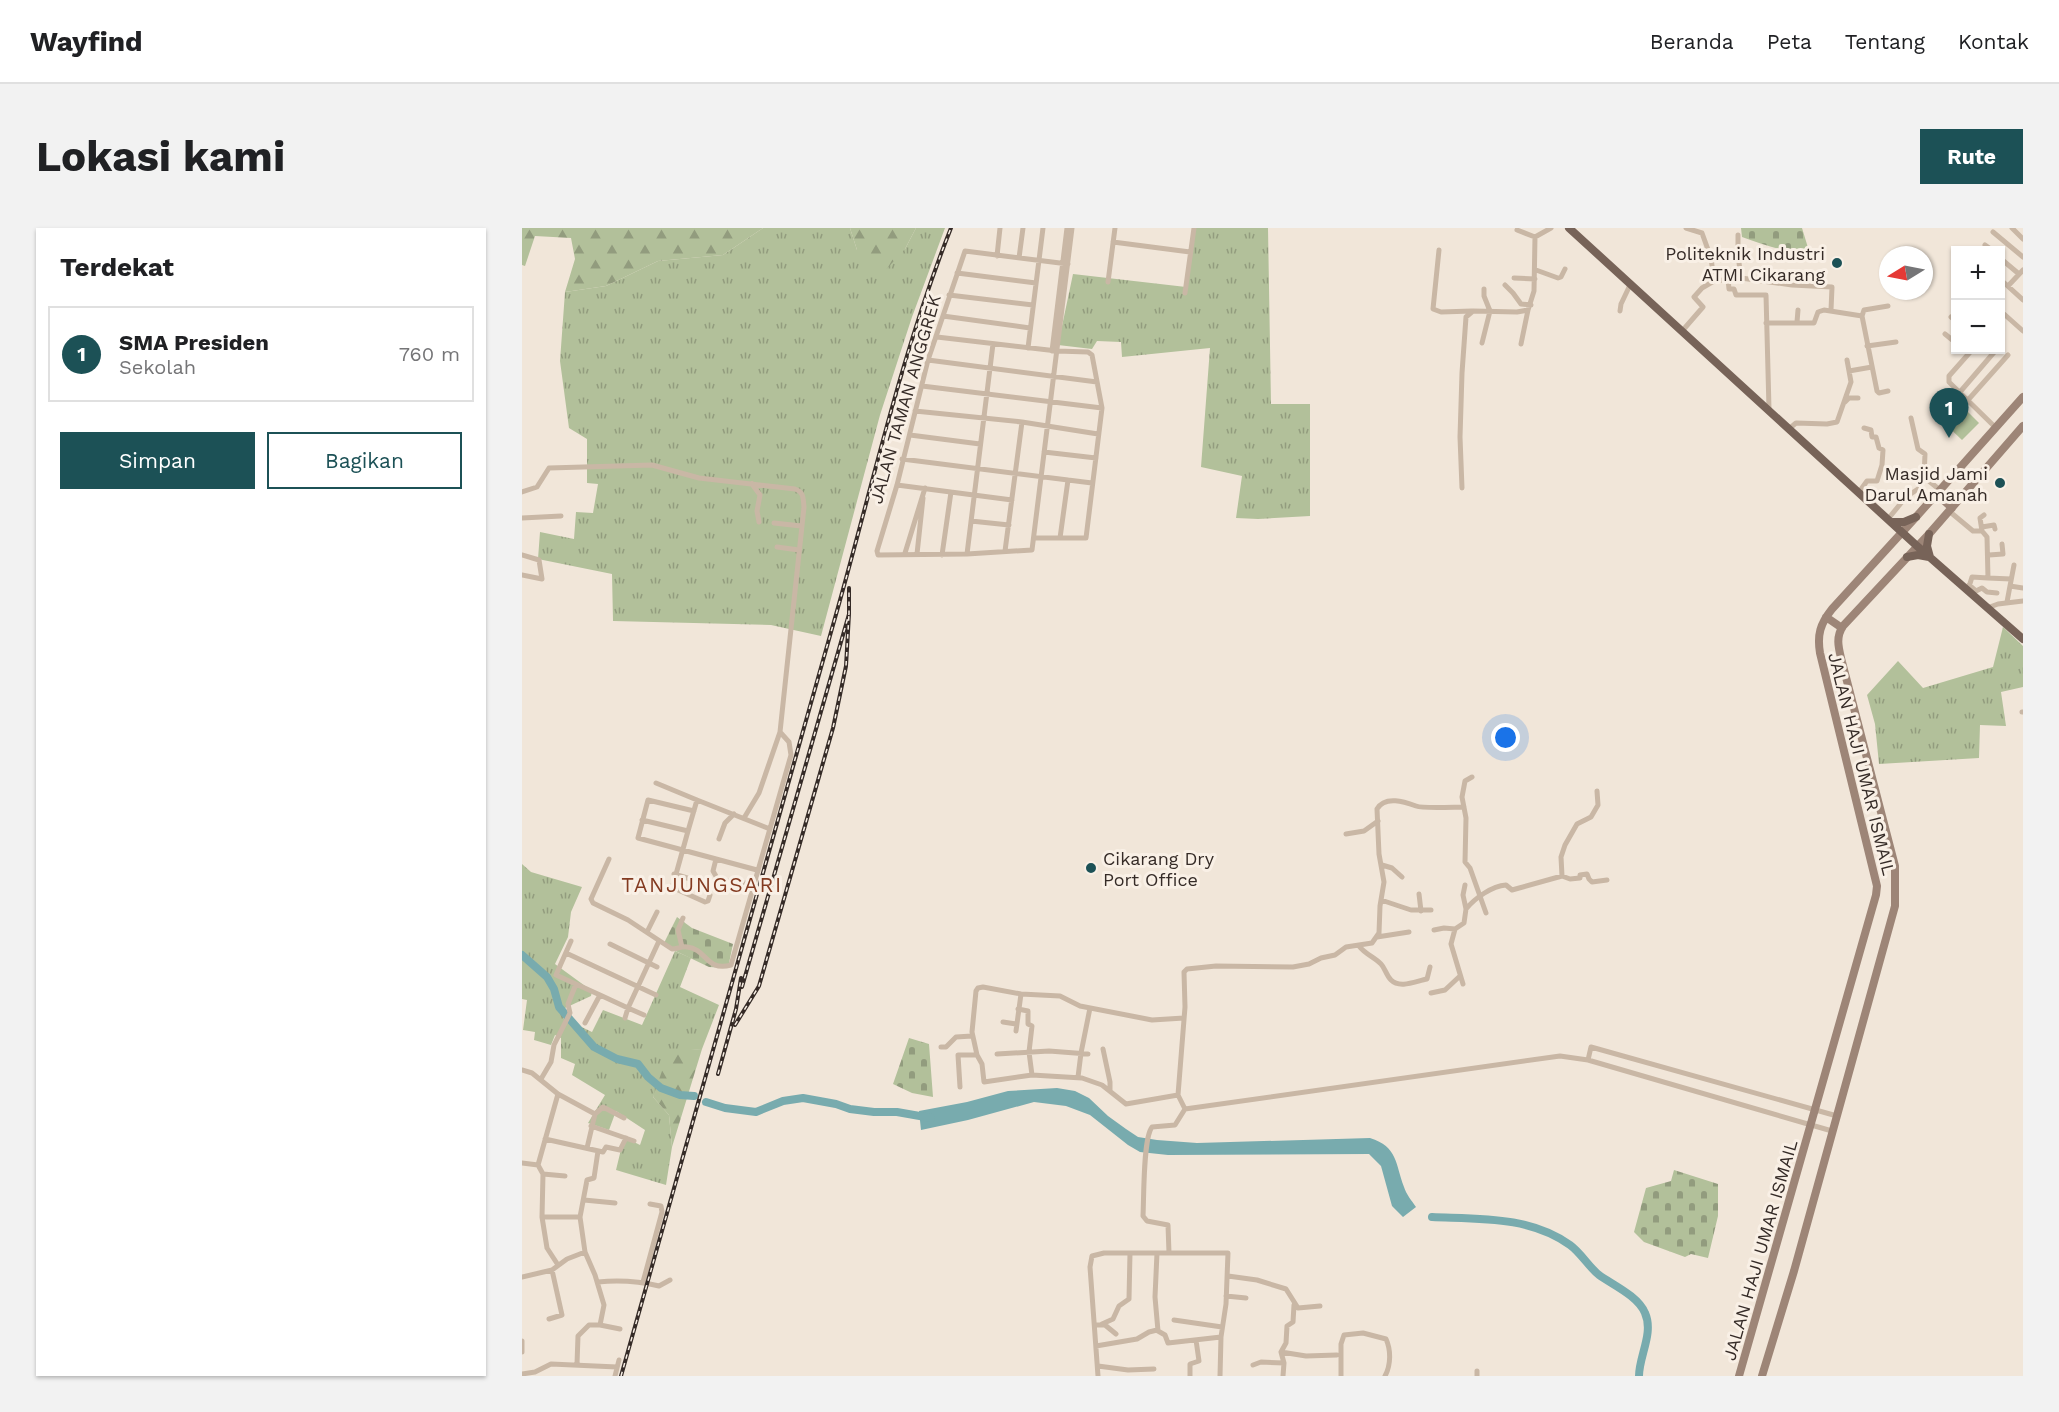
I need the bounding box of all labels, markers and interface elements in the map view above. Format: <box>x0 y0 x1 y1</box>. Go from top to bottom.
text: Wayfind <box>30 25 143 58</box>
text: Beranda <box>1650 29 1734 54</box>
text: Peta <box>1767 29 1812 54</box>
text: Tentang <box>1845 29 1925 54</box>
text: Kontak <box>1958 29 2029 54</box>
button: Rute <box>1920 129 2023 184</box>
text: Lokasi kami <box>36 132 285 181</box>
place label: Politeknik Industri ATMI Cikarang <box>1665 243 1825 285</box>
north arrow <box>1879 246 1933 300</box>
map controls <box>1951 246 2005 354</box>
button: + <box>1951 246 2005 300</box>
text: Terdekat <box>60 252 174 282</box>
marker: Politeknik Industri ATMI Cikarang <box>1830 256 1844 270</box>
street label: JALAN TAMAN ANGGREK <box>865 292 945 506</box>
button: − <box>1951 300 2005 354</box>
text: SMA Presiden <box>119 330 269 355</box>
text: 1 <box>77 342 86 366</box>
text: 760 m <box>399 342 460 366</box>
text: Sekolah <box>119 355 196 379</box>
pin: 1 <box>1930 388 1968 438</box>
button: Simpan <box>60 432 255 489</box>
button: Bagikan <box>267 432 462 489</box>
place label: Masjid Jami Darul Amanah <box>1864 463 1988 505</box>
marker: Masjid Jami Darul Amanah <box>1993 476 2007 490</box>
street label: JALAN HAJI UMAR ISMAIL <box>1824 650 1900 878</box>
your location <box>1491 723 1520 752</box>
place label: Cikarang Dry Port Office <box>1103 848 1215 890</box>
marker: Cikarang Dry Port Office <box>1084 861 1098 875</box>
district label: TANJUNGSARI <box>621 872 783 897</box>
street label: JALAN HAJI UMAR ISMAIL <box>1718 1137 1802 1363</box>

